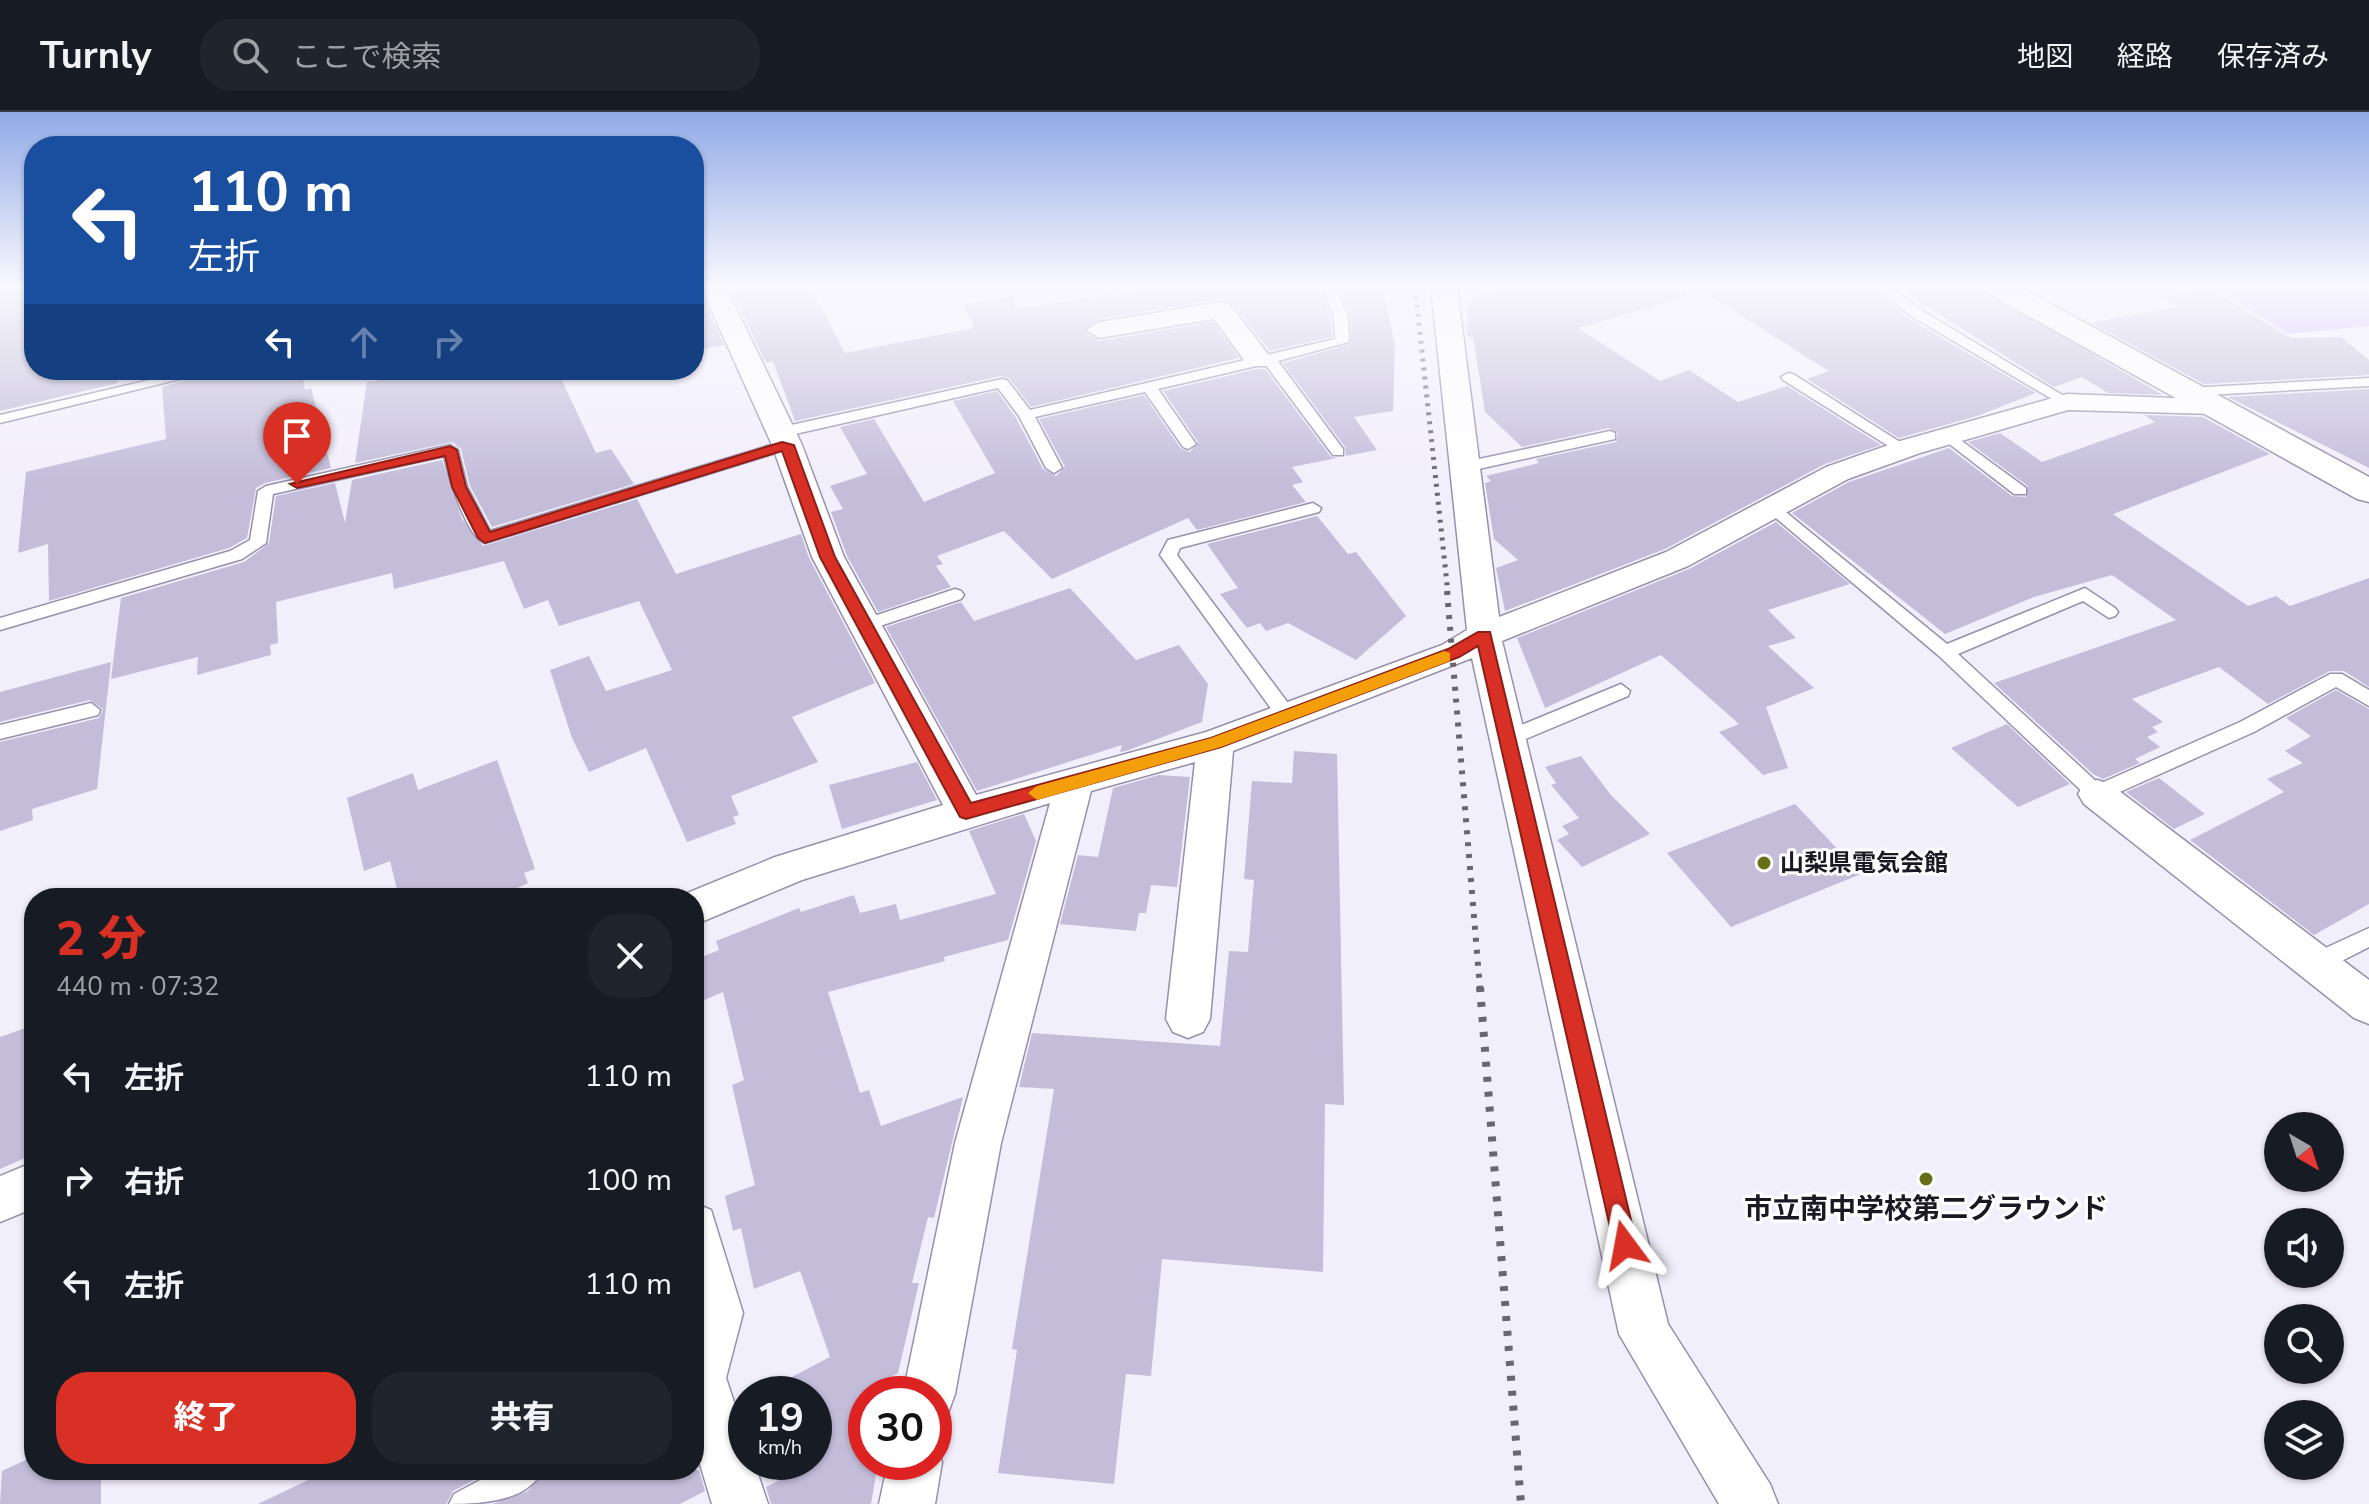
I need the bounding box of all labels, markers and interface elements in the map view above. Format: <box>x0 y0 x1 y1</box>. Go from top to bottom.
search box <box>200 19 760 91</box>
text: Turnly <box>40 30 152 81</box>
icon: search <box>228 33 272 77</box>
text: ここで検索 <box>292 37 442 78</box>
text: 地図 <box>2017 38 2073 76</box>
text: 経路 <box>2117 38 2173 76</box>
text: 保存済み <box>2217 38 2329 76</box>
text: 110 m <box>188 154 353 231</box>
icon: left <box>56 168 160 272</box>
text: 左折 <box>188 233 260 282</box>
icon: left <box>258 320 302 364</box>
icon: ahead <box>342 320 386 364</box>
icon: right <box>426 320 470 364</box>
pin <box>263 402 331 484</box>
icon: arrive <box>275 414 319 458</box>
place label: 山梨県電気会館 <box>1780 847 1948 879</box>
marker: 山梨県電気会館 <box>1755 854 1773 872</box>
text: 2 分 <box>56 906 146 972</box>
button: close <box>588 914 672 998</box>
text: 440 m · 07:32 <box>56 969 219 1004</box>
icon: left <box>56 1054 100 1098</box>
text: 110 m <box>585 1056 672 1097</box>
text: 左折 <box>124 1058 184 1099</box>
north arrow <box>2264 1112 2344 1192</box>
map controls <box>2264 1112 2344 1480</box>
icon: right <box>56 1158 100 1202</box>
text: 100 m <box>585 1160 672 1201</box>
text: 右折 <box>124 1162 184 1203</box>
marker: 市立南中学校第二グラウンド <box>1917 1170 1935 1188</box>
place label: 市立南中学校第二グラウンド <box>1744 1190 2108 1228</box>
position arrow <box>1583 1203 1667 1287</box>
button: sound <box>2264 1208 2344 1288</box>
icon: left <box>56 1262 100 1306</box>
text: 110 m <box>585 1264 672 1305</box>
text: 左折 <box>124 1266 184 1307</box>
button: search <box>2264 1304 2344 1384</box>
button: 終了 <box>56 1372 356 1464</box>
button: 共有 <box>372 1372 672 1464</box>
speed limit sign: 30 <box>848 1376 952 1480</box>
text: 19 <box>756 1391 804 1445</box>
button: layers <box>2264 1400 2344 1480</box>
text: km/h <box>758 1434 802 1461</box>

